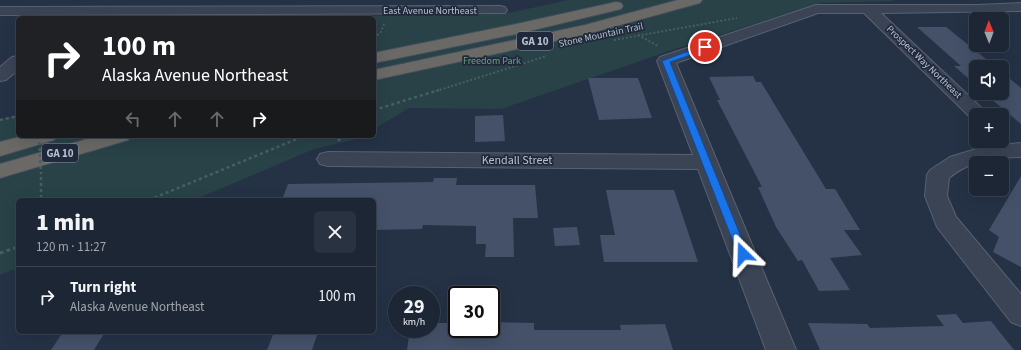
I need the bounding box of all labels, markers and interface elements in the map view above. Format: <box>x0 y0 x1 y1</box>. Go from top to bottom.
street label: East Avenue Northeast <box>383 4 478 18</box>
north arrow <box>969 12 1009 52</box>
map controls <box>969 12 1009 196</box>
street label: Stone Mountain Trail <box>557 19 645 51</box>
street label: Prospect Way Northeast <box>883 22 965 102</box>
text: 100 m <box>102 26 176 66</box>
pin <box>688 30 722 64</box>
icon: right <box>36 32 88 84</box>
road number: GA 10 <box>517 32 553 50</box>
icon: arrive <box>694 36 716 58</box>
park label: Freedom Park <box>463 54 521 68</box>
button: sound <box>969 60 1009 100</box>
text: Alaska Avenue Northeast <box>102 63 288 88</box>
icon: left <box>122 108 144 130</box>
icon: ahead <box>164 108 186 130</box>
icon: ahead <box>206 108 228 130</box>
icon: right <box>248 108 270 130</box>
button: + <box>969 108 1009 148</box>
road number: GA 10 <box>42 144 78 162</box>
street label: Kendall Street <box>482 152 552 169</box>
button: − <box>969 156 1009 196</box>
text: 1 min <box>36 205 95 240</box>
button: close <box>314 211 356 253</box>
position arrow <box>722 233 764 275</box>
text: 120 m · 11:27 <box>36 238 106 256</box>
text: Turn right <box>70 277 136 298</box>
icon: right <box>36 286 58 308</box>
text: 100 m <box>318 286 356 307</box>
speed limit sign: 30 <box>448 286 500 338</box>
text: 29 <box>403 293 425 321</box>
text: Alaska Avenue Northeast <box>70 298 204 316</box>
text: km/h <box>403 315 425 329</box>

